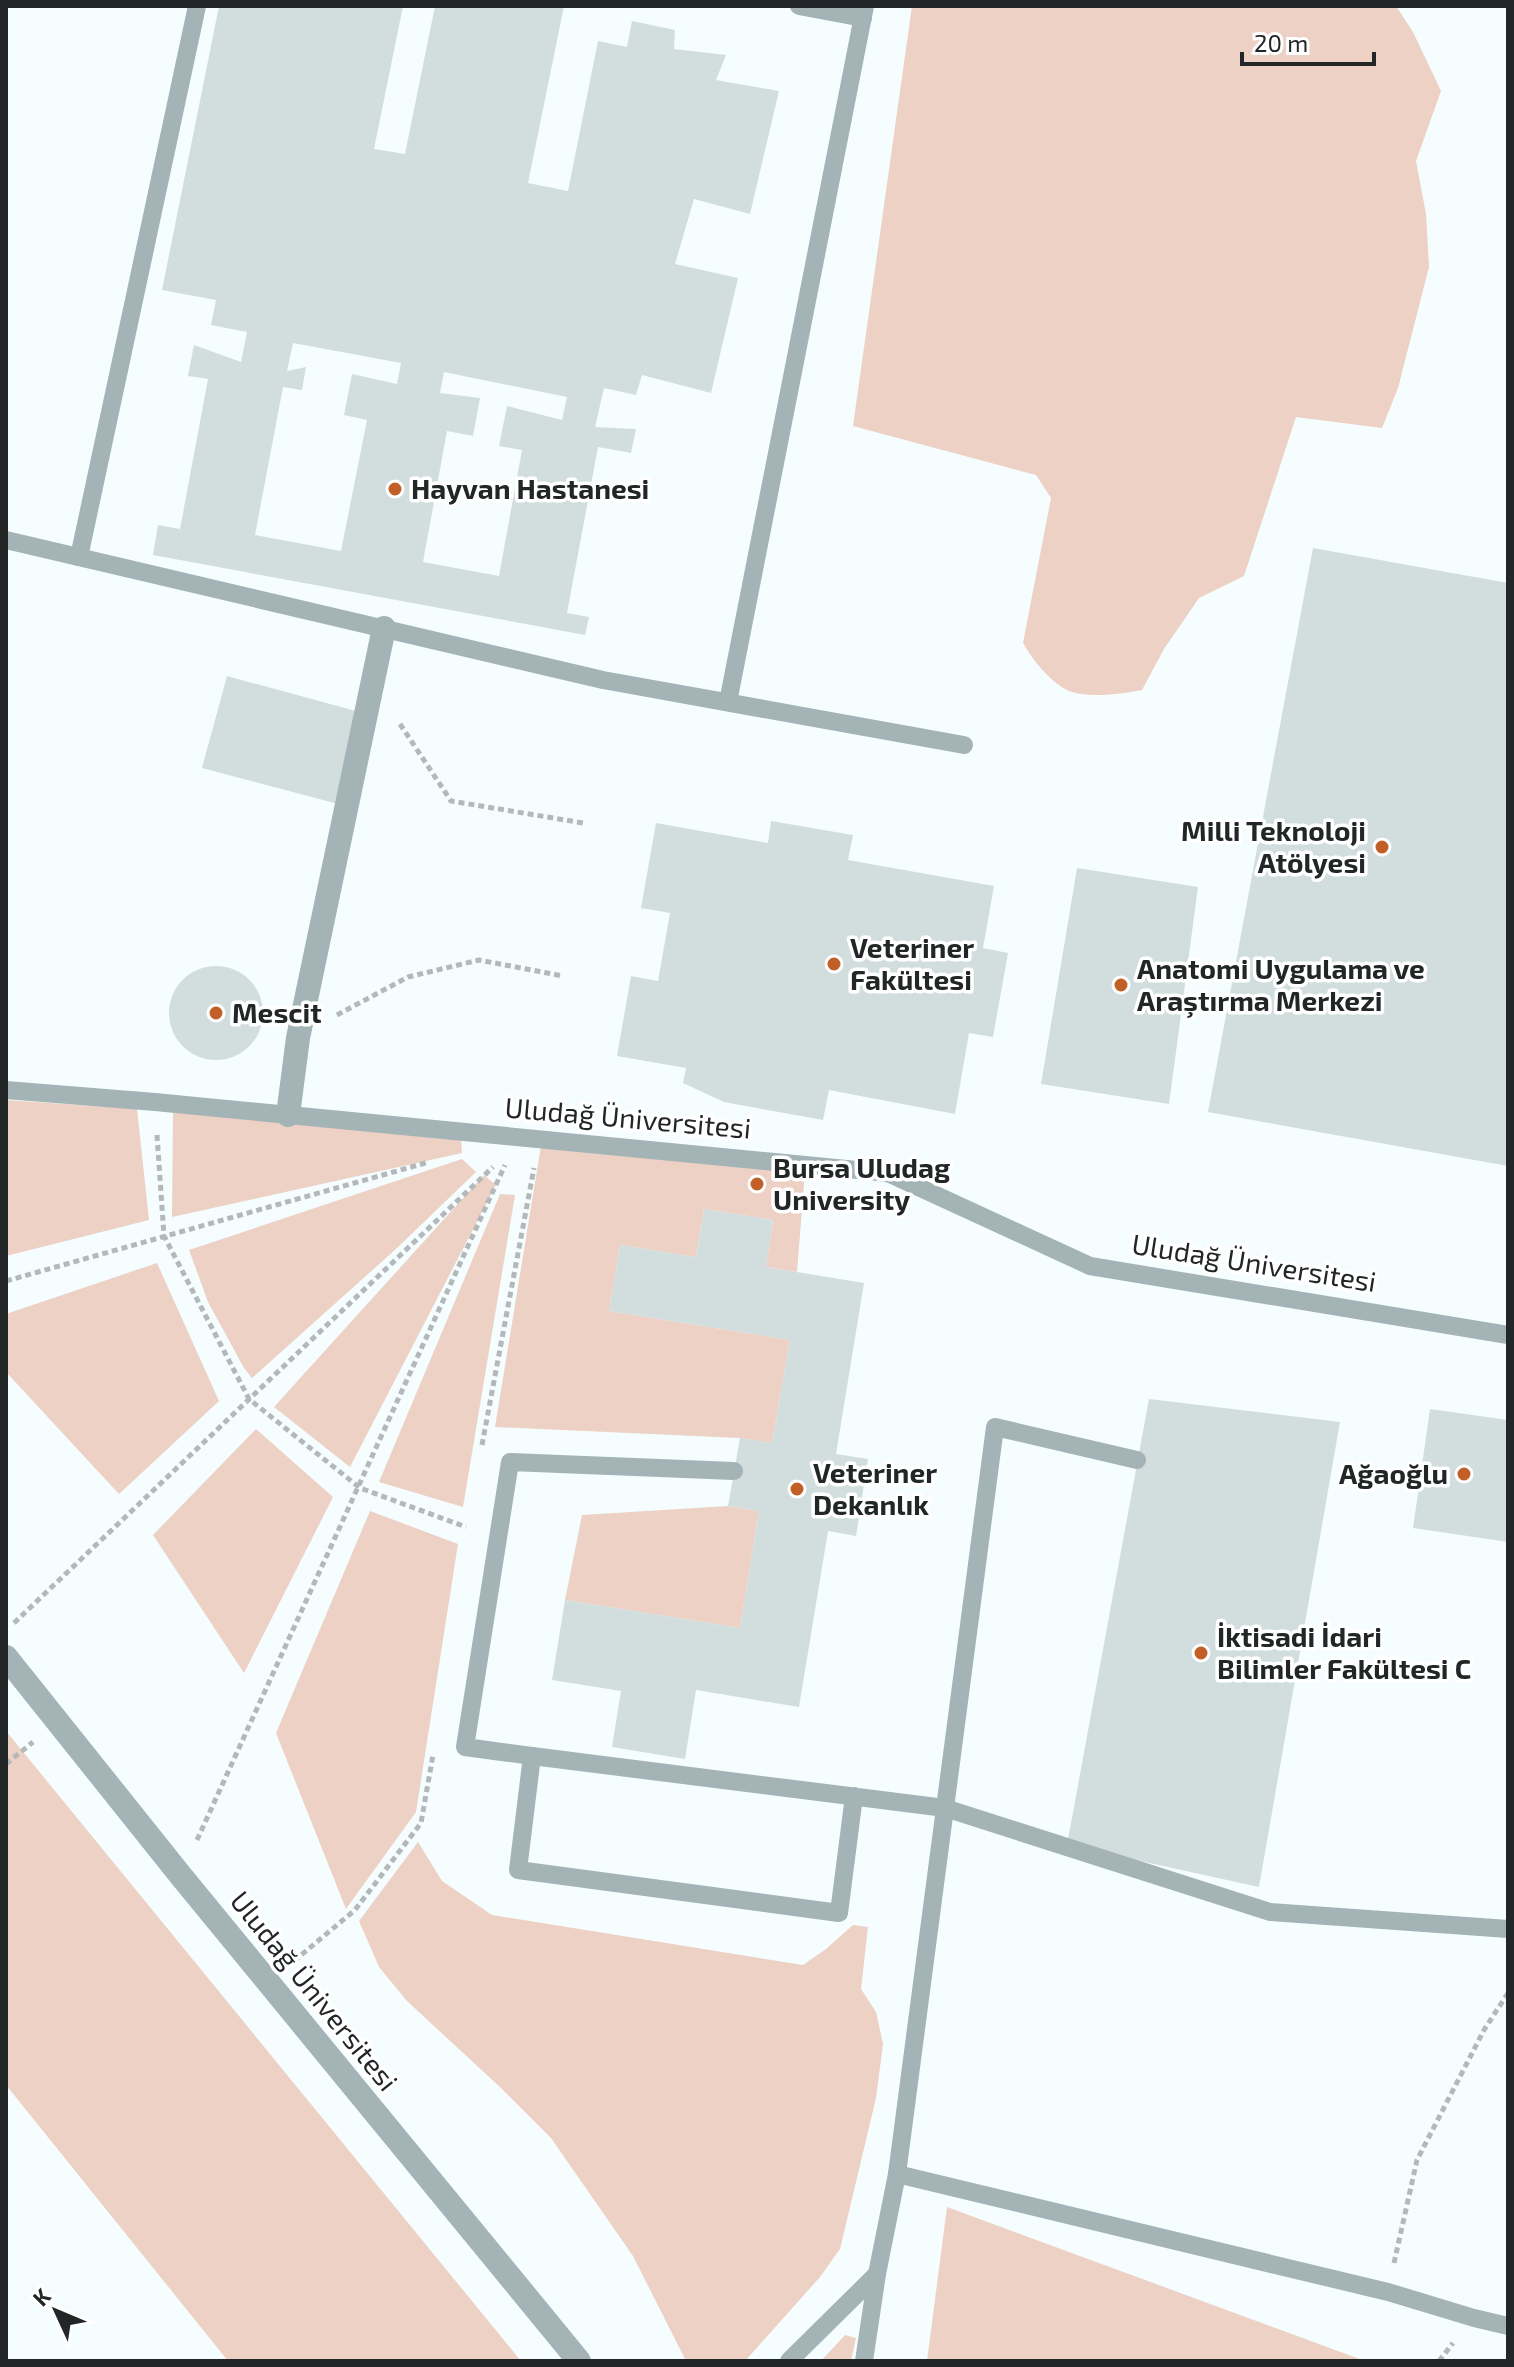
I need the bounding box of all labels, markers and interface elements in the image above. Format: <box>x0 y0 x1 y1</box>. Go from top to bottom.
scale bar <box>1242 16 1374 66</box>
text: 20 m <box>1254 28 1308 57</box>
place label: Hayvan Hastanesi <box>411 471 649 505</box>
marker: Hayvan Hastanesi <box>386 480 404 498</box>
place label: Milli Teknoloji Atölyesi <box>1181 813 1366 879</box>
marker: Milli Teknoloji Atölyesi <box>1373 838 1391 856</box>
place label: Veteriner Fakültesi <box>850 930 974 996</box>
place label: Anatomi Uygulama ve Araştırma Merkezi <box>1137 951 1425 1018</box>
marker: Veteriner Fakültesi <box>825 955 843 973</box>
marker: Anatomi Uygulama ve Araştırma Merkezi <box>1112 976 1130 994</box>
place label: Mescit <box>232 995 322 1029</box>
marker: Mescit <box>207 1004 225 1022</box>
street label: Uludağ Üniversitesi <box>504 1089 753 1145</box>
place label: Bursa Uludag University <box>773 1150 950 1216</box>
marker: Bursa Uludag University <box>748 1175 766 1193</box>
street label: Uludağ Üniversitesi <box>1129 1226 1379 1298</box>
place label: Veteriner Dekanlık <box>813 1455 937 1521</box>
place label: Ağaoğlu <box>1339 1456 1448 1490</box>
marker: Ağaoğlu <box>1455 1465 1473 1483</box>
marker: Veteriner Dekanlık <box>788 1480 806 1498</box>
place label: İktisadi İdari Bilimler Fakültesi C <box>1217 1619 1471 1685</box>
marker: İktisadi İdari Bilimler Fakültesi C <box>1192 1644 1210 1662</box>
street label: Uludağ Üniversitesi <box>224 1884 406 2097</box>
north arrow <box>16 2271 96 2351</box>
text: K <box>27 2282 55 2310</box>

